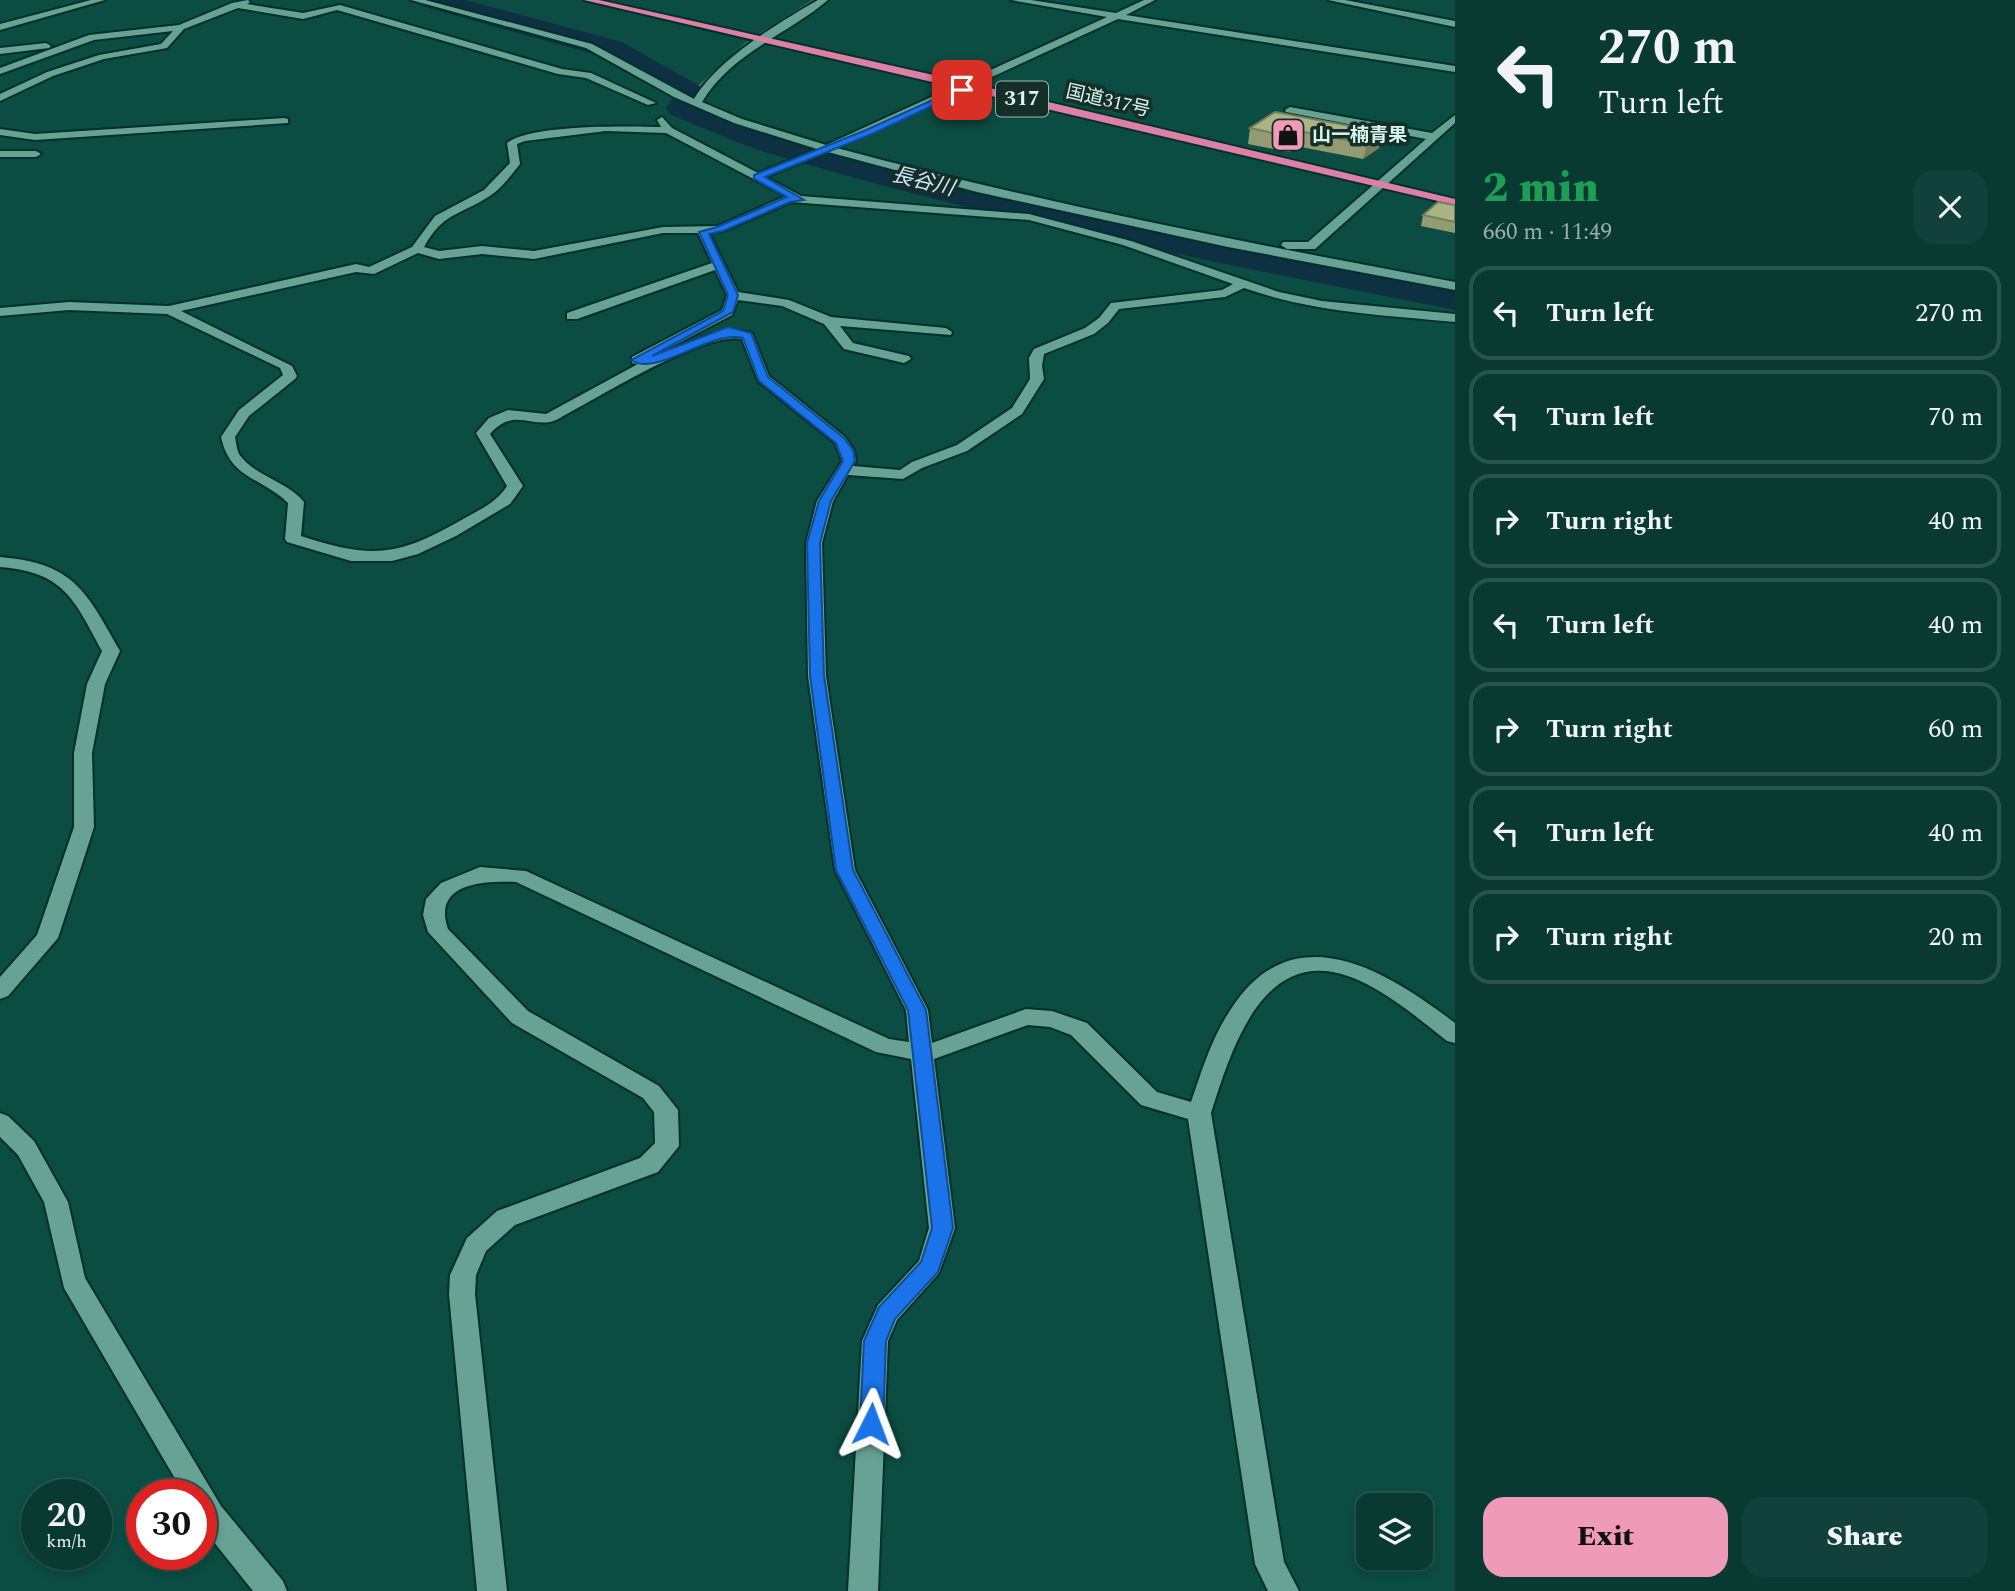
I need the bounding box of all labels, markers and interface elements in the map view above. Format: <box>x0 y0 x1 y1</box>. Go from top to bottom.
text: 270 m <box>1598 11 1737 86</box>
icon: left <box>1483 28 1574 119</box>
pin <box>932 60 992 120</box>
icon: arrive <box>943 71 981 109</box>
street label: 国道317号 <box>1063 77 1153 125</box>
text: Turn left <box>1598 79 1724 128</box>
road number: 317 <box>996 82 1048 116</box>
shop icon: 山一楠青果 <box>1269 116 1307 154</box>
place label: 山一楠青果 <box>1312 121 1407 150</box>
text: 2 min <box>1483 157 1599 220</box>
water label: 長谷川 <box>889 159 959 206</box>
button: close <box>1913 170 1987 244</box>
text: 660 m · 11:49 <box>1483 215 1612 250</box>
text: Turn left <box>1546 293 1654 333</box>
text: 270 m <box>1915 293 1983 333</box>
icon: left <box>1487 294 1525 332</box>
text: Turn left <box>1546 397 1654 437</box>
text: 70 m <box>1928 397 1983 437</box>
icon: left <box>1487 398 1525 436</box>
text: Turn right <box>1546 501 1673 541</box>
text: 40 m <box>1928 501 1983 541</box>
icon: right <box>1487 502 1525 540</box>
text: Turn left <box>1546 605 1654 645</box>
text: 40 m <box>1928 605 1983 645</box>
icon: left <box>1487 606 1525 644</box>
text: Turn right <box>1546 709 1673 749</box>
text: 60 m <box>1928 709 1983 749</box>
icon: right <box>1487 710 1525 748</box>
text: Turn left <box>1546 813 1654 853</box>
text: 40 m <box>1928 813 1983 853</box>
icon: left <box>1487 814 1525 852</box>
text: Turn right <box>1546 917 1673 957</box>
text: 20 m <box>1928 917 1983 957</box>
icon: right <box>1487 918 1525 956</box>
position arrow <box>834 1387 908 1461</box>
speed limit sign: 30 <box>126 1479 217 1570</box>
text: 20 <box>47 1489 86 1542</box>
map controls <box>1356 1493 1433 1570</box>
button: layers <box>1356 1493 1433 1570</box>
button: Exit <box>1483 1497 1728 1577</box>
button: Share <box>1742 1497 1987 1577</box>
text: km/h <box>46 1528 87 1555</box>

